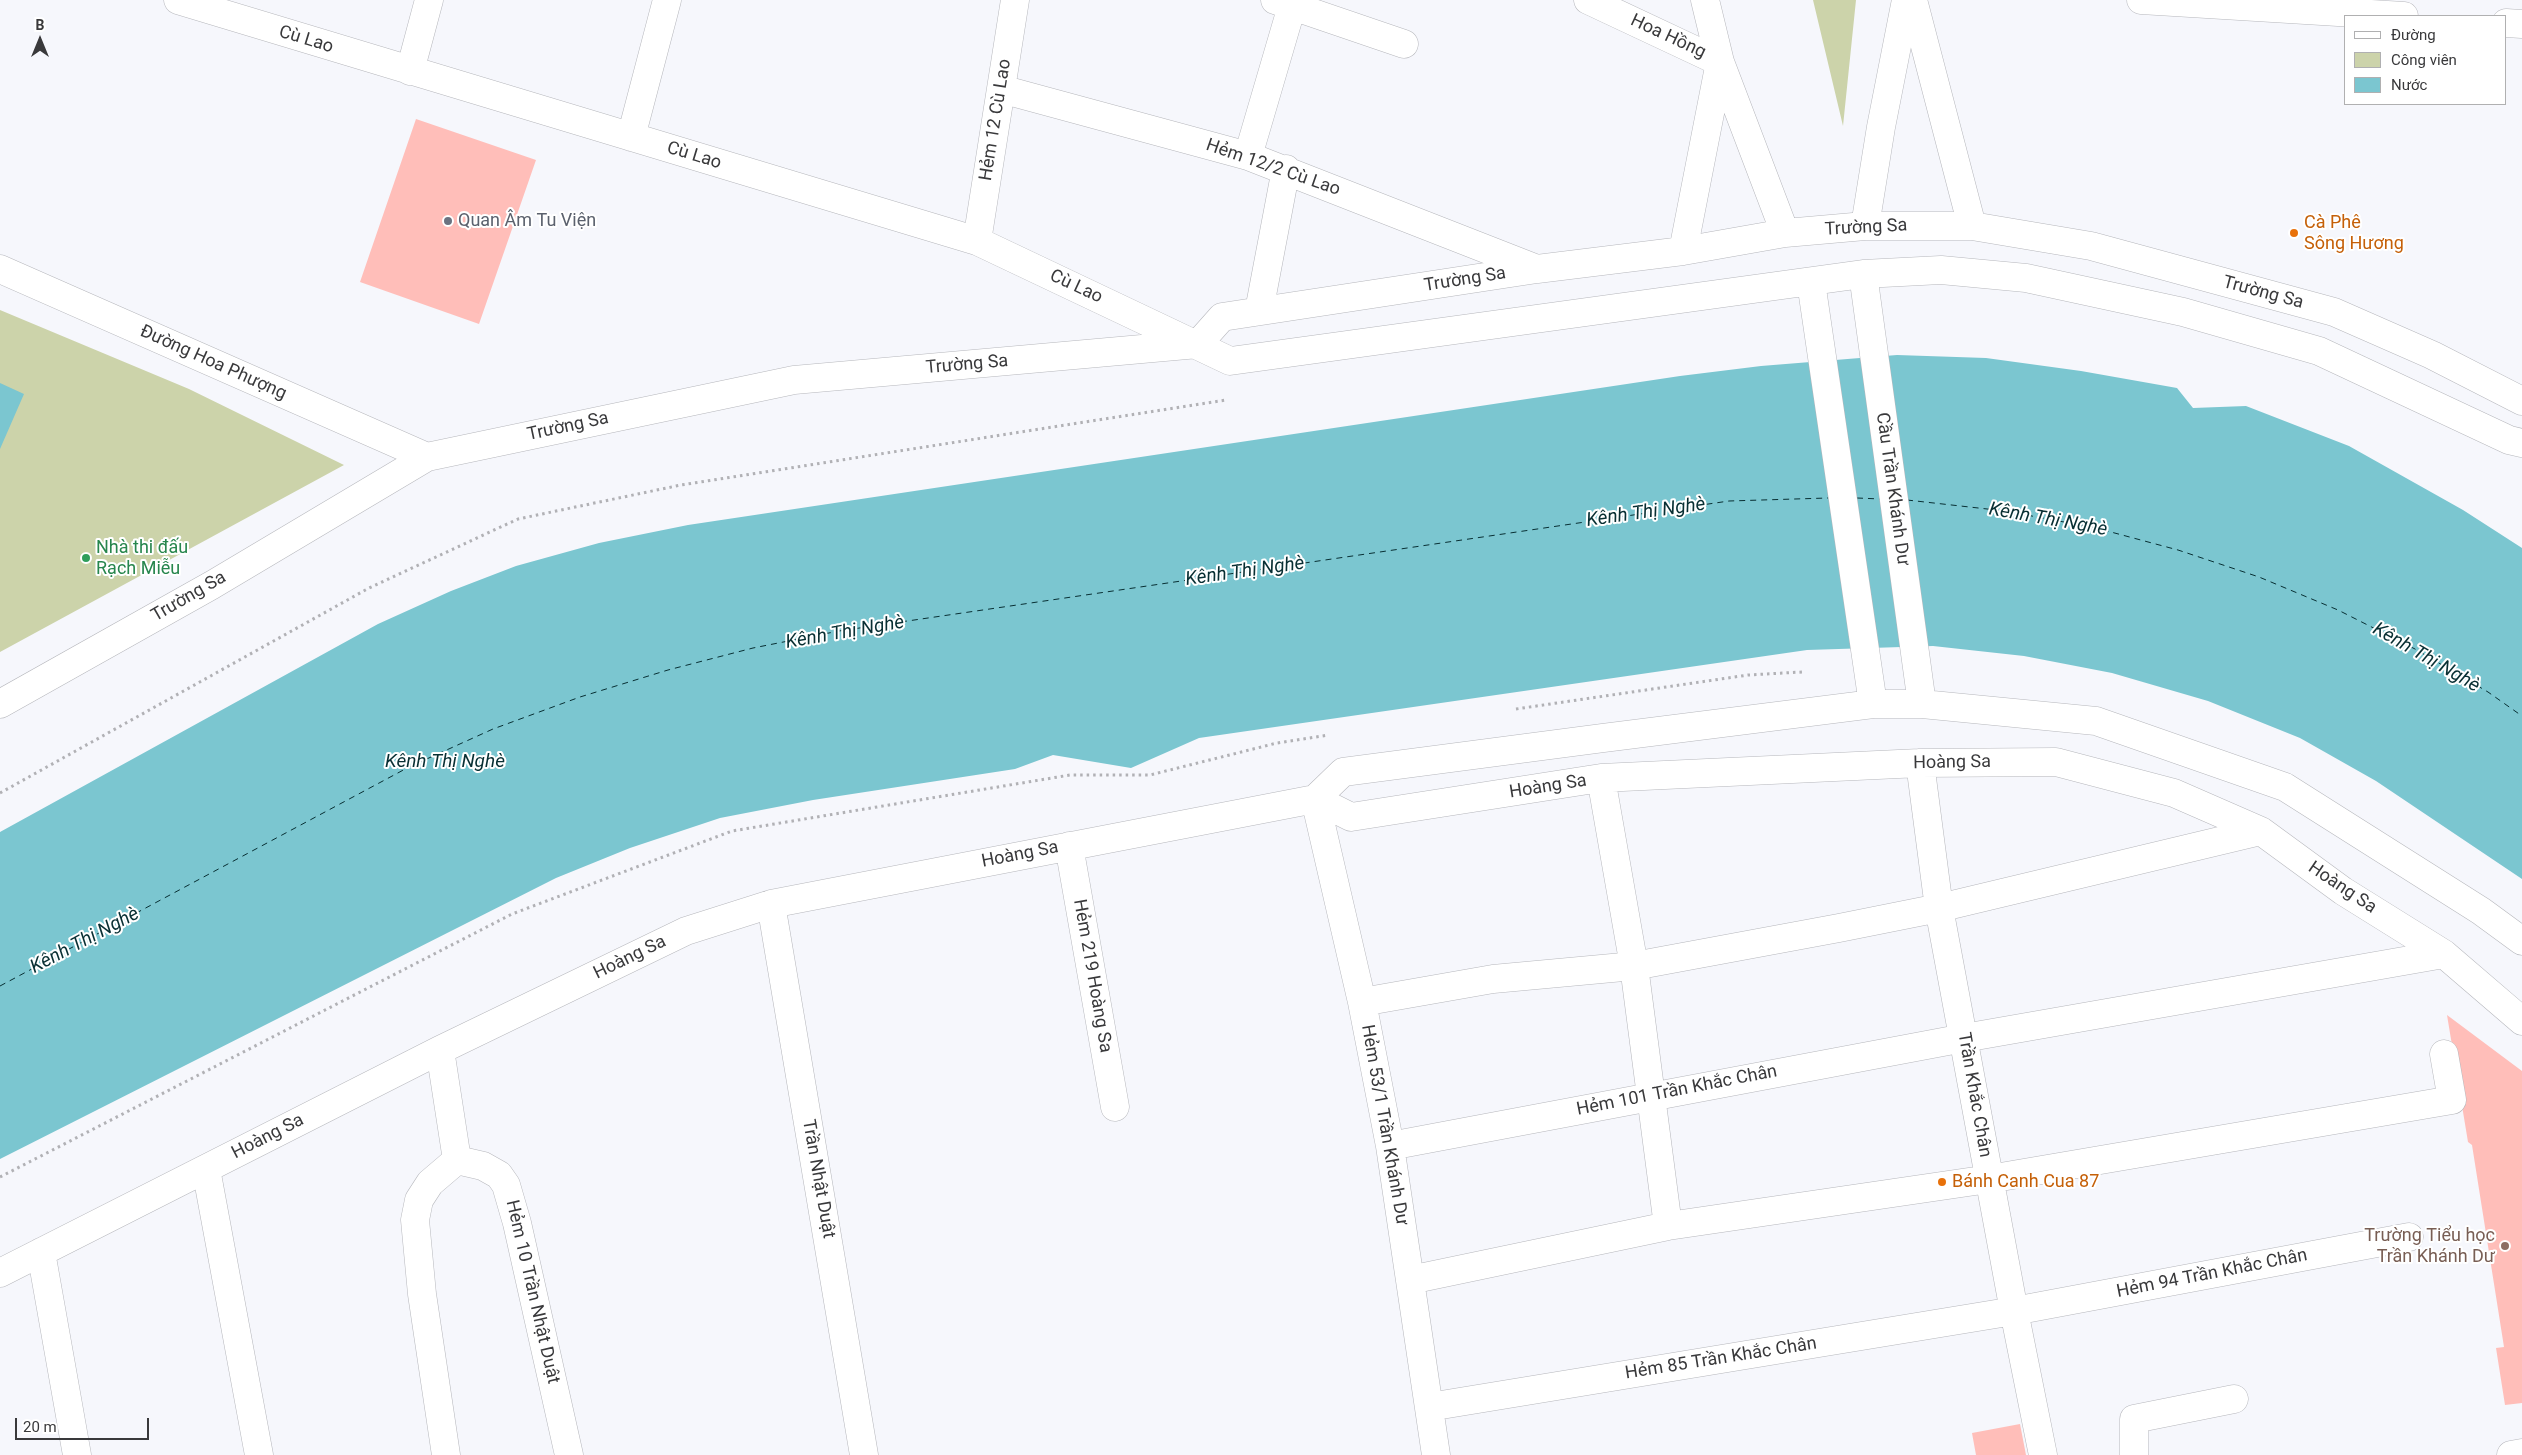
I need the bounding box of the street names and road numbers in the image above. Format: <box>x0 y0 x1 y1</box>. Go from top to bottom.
street label: Hoa Hồng <box>1627 10 1709 64</box>
street label: Cù Lao <box>276 22 336 58</box>
street label: Hẻm 12 Cù Lao <box>976 57 1016 183</box>
street label: Hẻm 12/2 Cù Lao <box>1203 135 1343 201</box>
street label: Cù Lao <box>664 138 724 174</box>
street label: Trường Sa <box>1824 215 1908 241</box>
street label: Trường Sa <box>1423 263 1507 297</box>
street label: Cù Lao <box>1046 265 1106 309</box>
street label: Trường Sa <box>2220 272 2306 314</box>
street label: Đường Hoa Phượng <box>136 321 290 405</box>
street label: Trường Sa <box>925 351 1009 379</box>
street label: Trường Sa <box>525 408 611 446</box>
street label: Cầu Trần Khánh Dư <box>1871 411 1913 567</box>
street label: Trường Sa <box>148 567 230 627</box>
street label: Hoàng Sa <box>1913 752 1991 774</box>
street label: Hoàng Sa <box>1508 770 1588 804</box>
street label: Hoàng Sa <box>980 837 1060 873</box>
street label: Hoàng Sa <box>2304 857 2380 919</box>
street label: Hẻm 219 Hoàng Sa <box>1068 898 1116 1054</box>
street label: Hoàng Sa <box>590 931 670 985</box>
street label: Hẻm 53/1 Trần Khánh Dư <box>1356 1023 1412 1227</box>
street label: Trần Khắc Chân <box>1952 1031 1996 1159</box>
street label: Hẻm 101 Trần Khắc Chân <box>1575 1061 1779 1121</box>
street label: Hoàng Sa <box>228 1110 308 1164</box>
street label: Trần Nhật Duật <box>797 1118 839 1240</box>
street label: Hẻm 10 Trần Nhật Duật <box>500 1198 564 1386</box>
street label: Hẻm 94 Trần Khắc Chân <box>2115 1245 2309 1303</box>
street label: Hẻm 85 Trần Khắc Chân <box>1624 1333 1818 1385</box>

